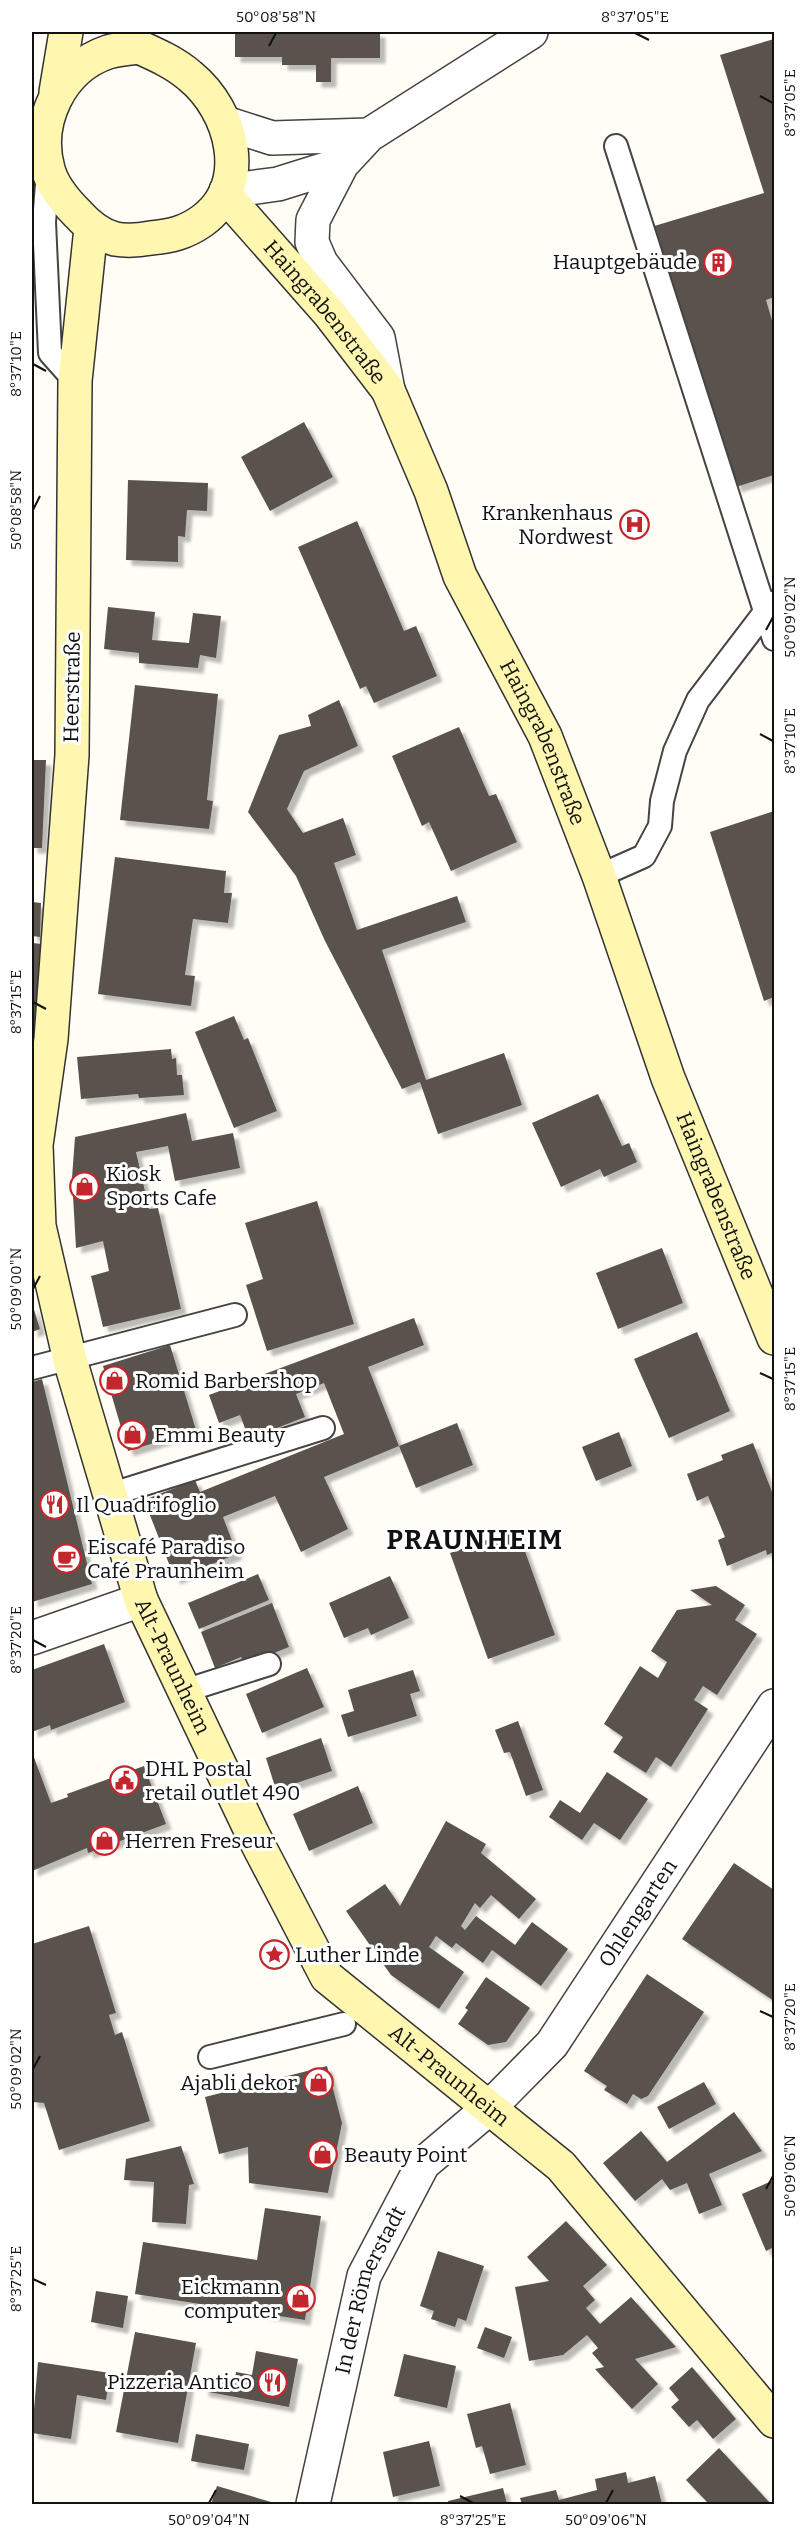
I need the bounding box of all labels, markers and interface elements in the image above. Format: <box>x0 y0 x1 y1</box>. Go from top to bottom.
text: 50°08'58"N <box>236 8 316 26</box>
text: 8°37'05"E <box>601 8 669 26</box>
text: 8°37'05"E <box>781 69 799 137</box>
street label: Haingrabenstraße <box>258 235 392 389</box>
building icon: Hauptgebäude <box>702 246 734 278</box>
place label: Hauptgebäude <box>553 249 697 275</box>
text: 8°37'10"E <box>7 331 25 397</box>
text: 50°08'58"N <box>7 470 25 550</box>
place label: Krankenhaus Nordwest <box>482 500 613 550</box>
hospital icon: Krankenhaus Nordwest <box>618 509 650 541</box>
text: 50°09'02"N <box>781 576 799 658</box>
street label: Heerstraße <box>58 631 86 743</box>
street label: Haingrabenstraße <box>494 655 591 829</box>
text: 8°37'10"E <box>781 708 799 774</box>
text: 8°37'15"E <box>7 970 25 1034</box>
street label: Haingrabenstraße <box>670 1108 762 1284</box>
place label: Kiosk Sports Cafe <box>106 1161 217 1211</box>
shop icon: Kiosk Sports Cafe <box>69 1170 101 1202</box>
text: 50°09'00"N <box>7 1247 25 1330</box>
text: 8°37'15"E <box>781 1347 799 1411</box>
shop icon: Romid Barbershop <box>98 1365 130 1397</box>
place label: Romid Barbershop <box>135 1368 317 1394</box>
shop icon: Emmi Beauty <box>117 1419 149 1451</box>
place label: Emmi Beauty <box>154 1422 286 1448</box>
restaurant icon: Il Quadrifoglio <box>39 1489 71 1521</box>
place label: Il Quadrifoglio <box>76 1492 217 1518</box>
district label: PRAUNHEIM <box>387 1524 563 1556</box>
place label: Eiscafé Paradiso Café Praunheim <box>87 1534 245 1584</box>
cafe icon: Eiscafé Paradiso Café Praunheim <box>50 1543 82 1575</box>
street label: Alt-Praunheim <box>129 1594 216 1738</box>
text: 8°37'20"E <box>7 1606 25 1674</box>
place label: DHL Postal retail outlet 490 <box>145 1756 301 1806</box>
public building icon: DHL Postal retail outlet 490 <box>108 1765 140 1797</box>
shop icon: Herren Freseur <box>88 1825 120 1857</box>
place label: Herren Freseur <box>125 1828 275 1854</box>
street label: Ohlengarten <box>593 1854 683 1972</box>
place icon: Luther Linde <box>258 1939 290 1971</box>
place label: Luther Linde <box>295 1942 419 1968</box>
text: 8°37'20"E <box>781 1983 799 2051</box>
street label: Alt-Praunheim <box>384 2019 515 2132</box>
text: 50°09'02"N <box>7 2028 25 2110</box>
shop icon: Ajabli dekor <box>302 2067 334 2099</box>
place label: Ajabli dekor <box>180 2070 297 2096</box>
text: 50°09'06"N <box>781 2135 799 2217</box>
shop icon: Beauty Point <box>307 2139 339 2171</box>
place label: Beauty Point <box>344 2142 468 2168</box>
street label: In der Römerstadt <box>329 2201 412 2377</box>
text: 8°37'25"E <box>7 2246 25 2312</box>
place label: Eickmann computer <box>181 2274 280 2324</box>
shop icon: Eickmann computer <box>285 2283 317 2315</box>
restaurant icon: Pizzeria Antico <box>257 2366 289 2398</box>
place label: Pizzeria Antico <box>107 2369 252 2395</box>
text: 50°09'04"N <box>168 2511 250 2529</box>
text: 8°37'25"E <box>440 2511 506 2529</box>
text: 50°09'06"N <box>565 2511 647 2529</box>

